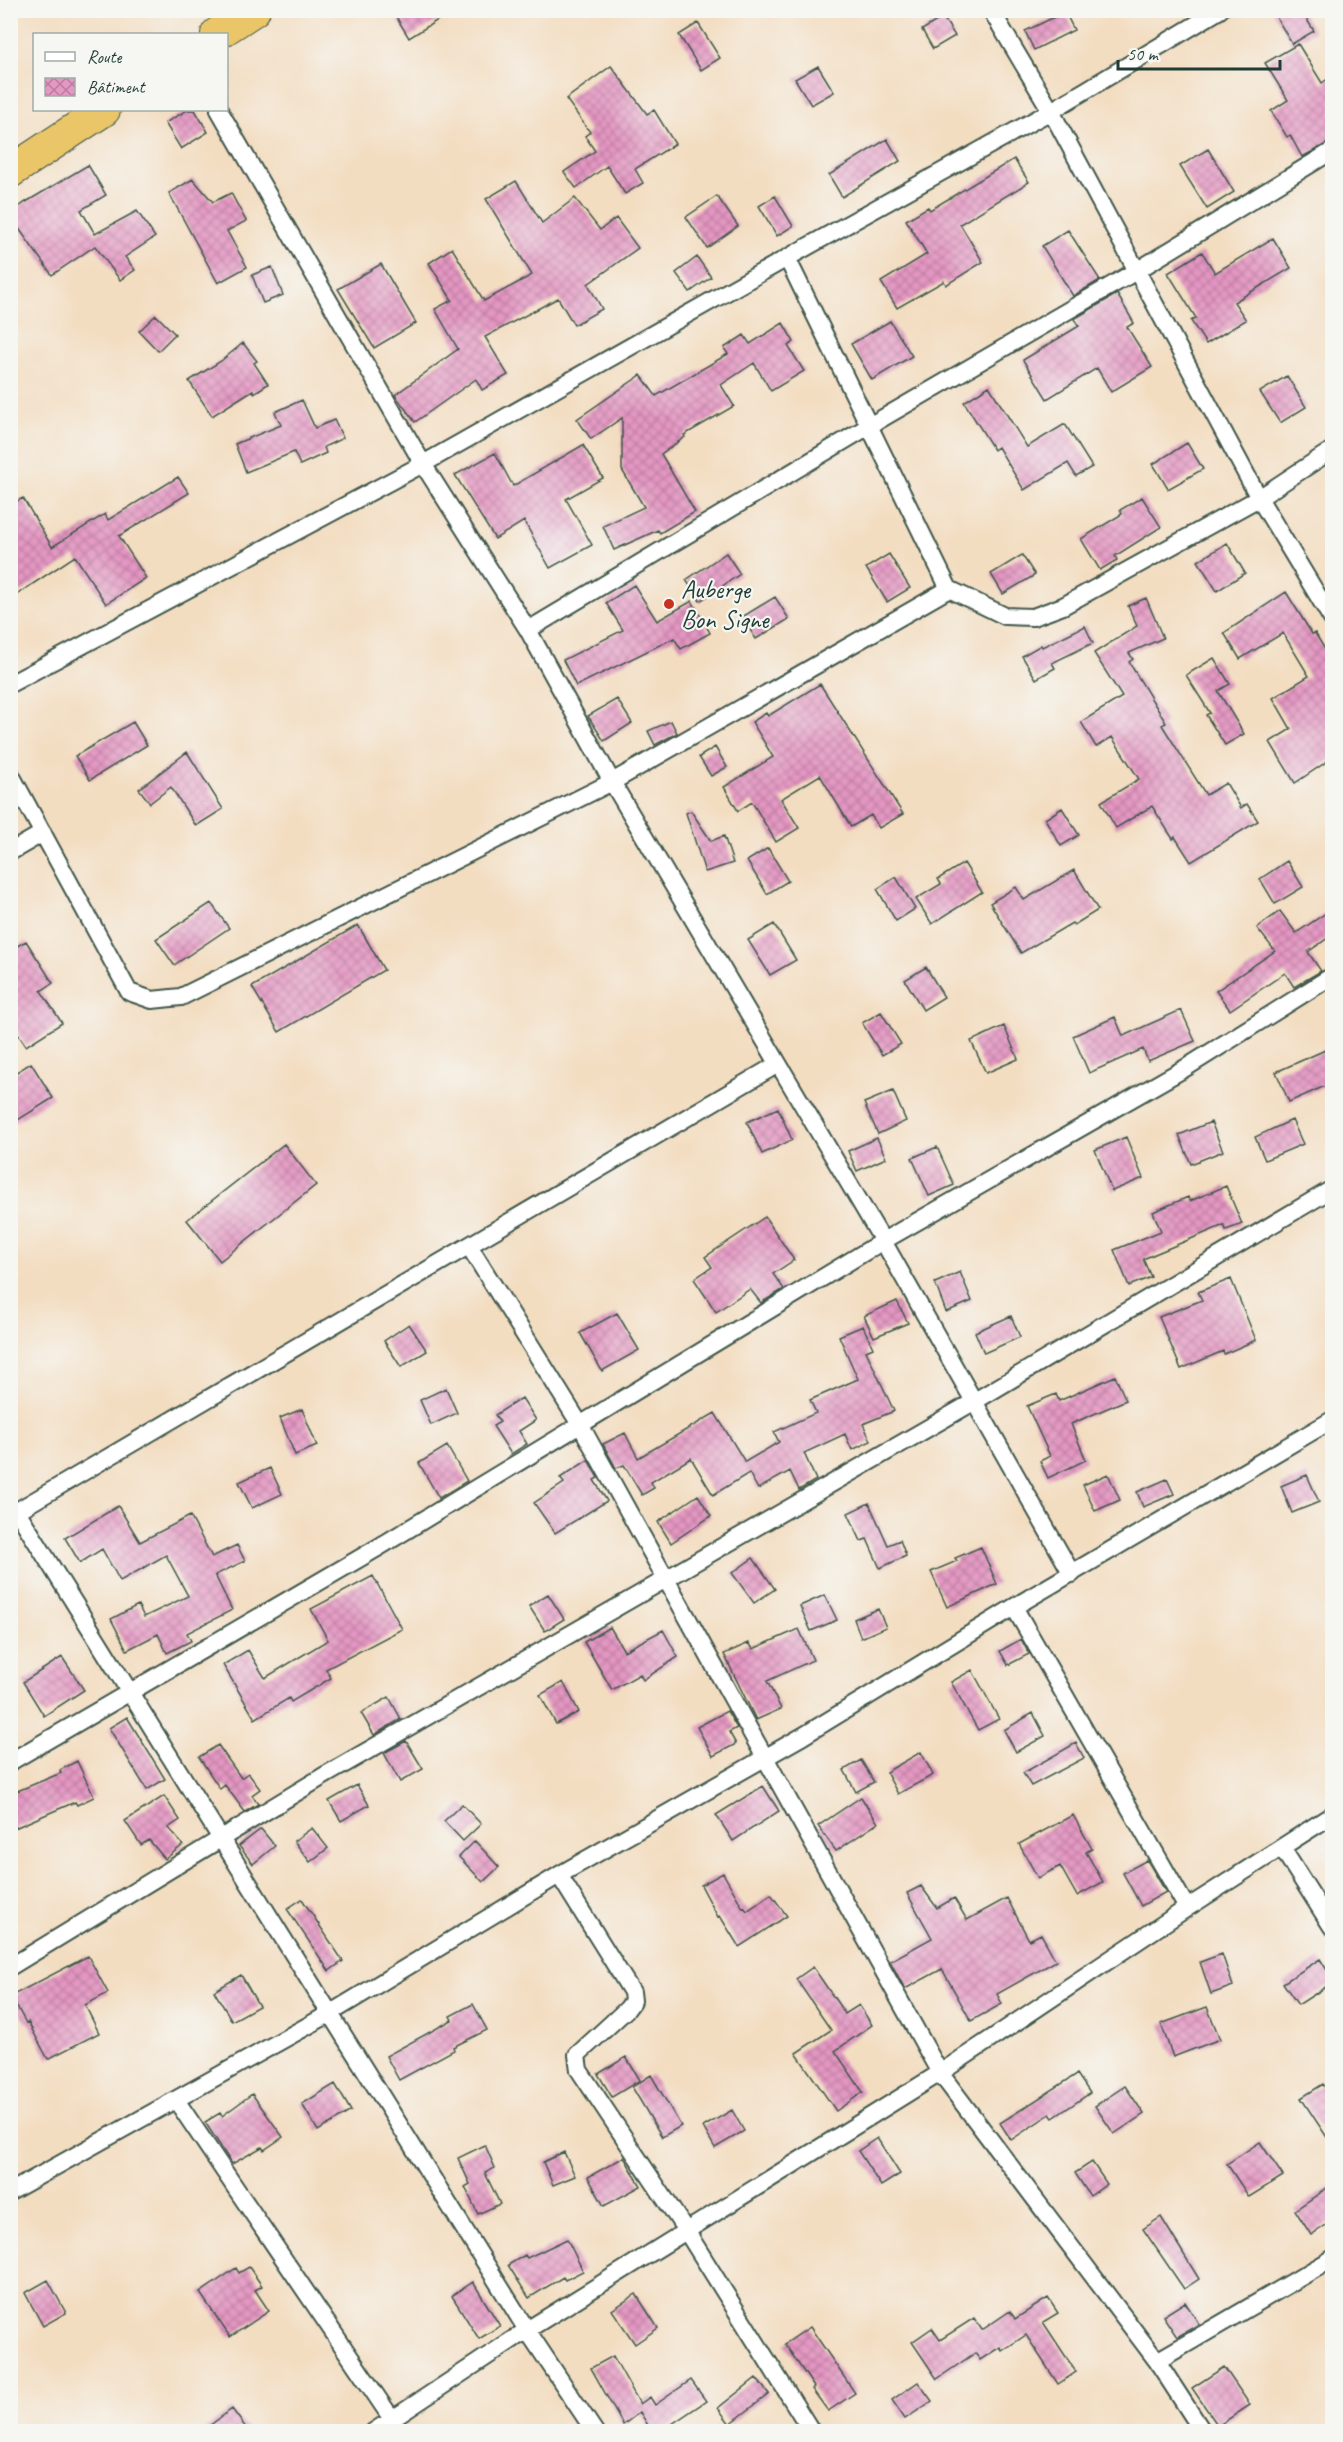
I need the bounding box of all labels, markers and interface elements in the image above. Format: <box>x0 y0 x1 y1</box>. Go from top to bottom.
legend <box>33 33 228 111</box>
scale bar <box>1118 33 1280 71</box>
text: 50 m <box>1127 43 1160 65</box>
text: Route <box>87 46 122 68</box>
text: Bâtiment <box>87 76 147 98</box>
place label: Auberge Bon Signe <box>681 573 770 636</box>
marker: Auberge Bon Signe <box>662 597 676 611</box>

